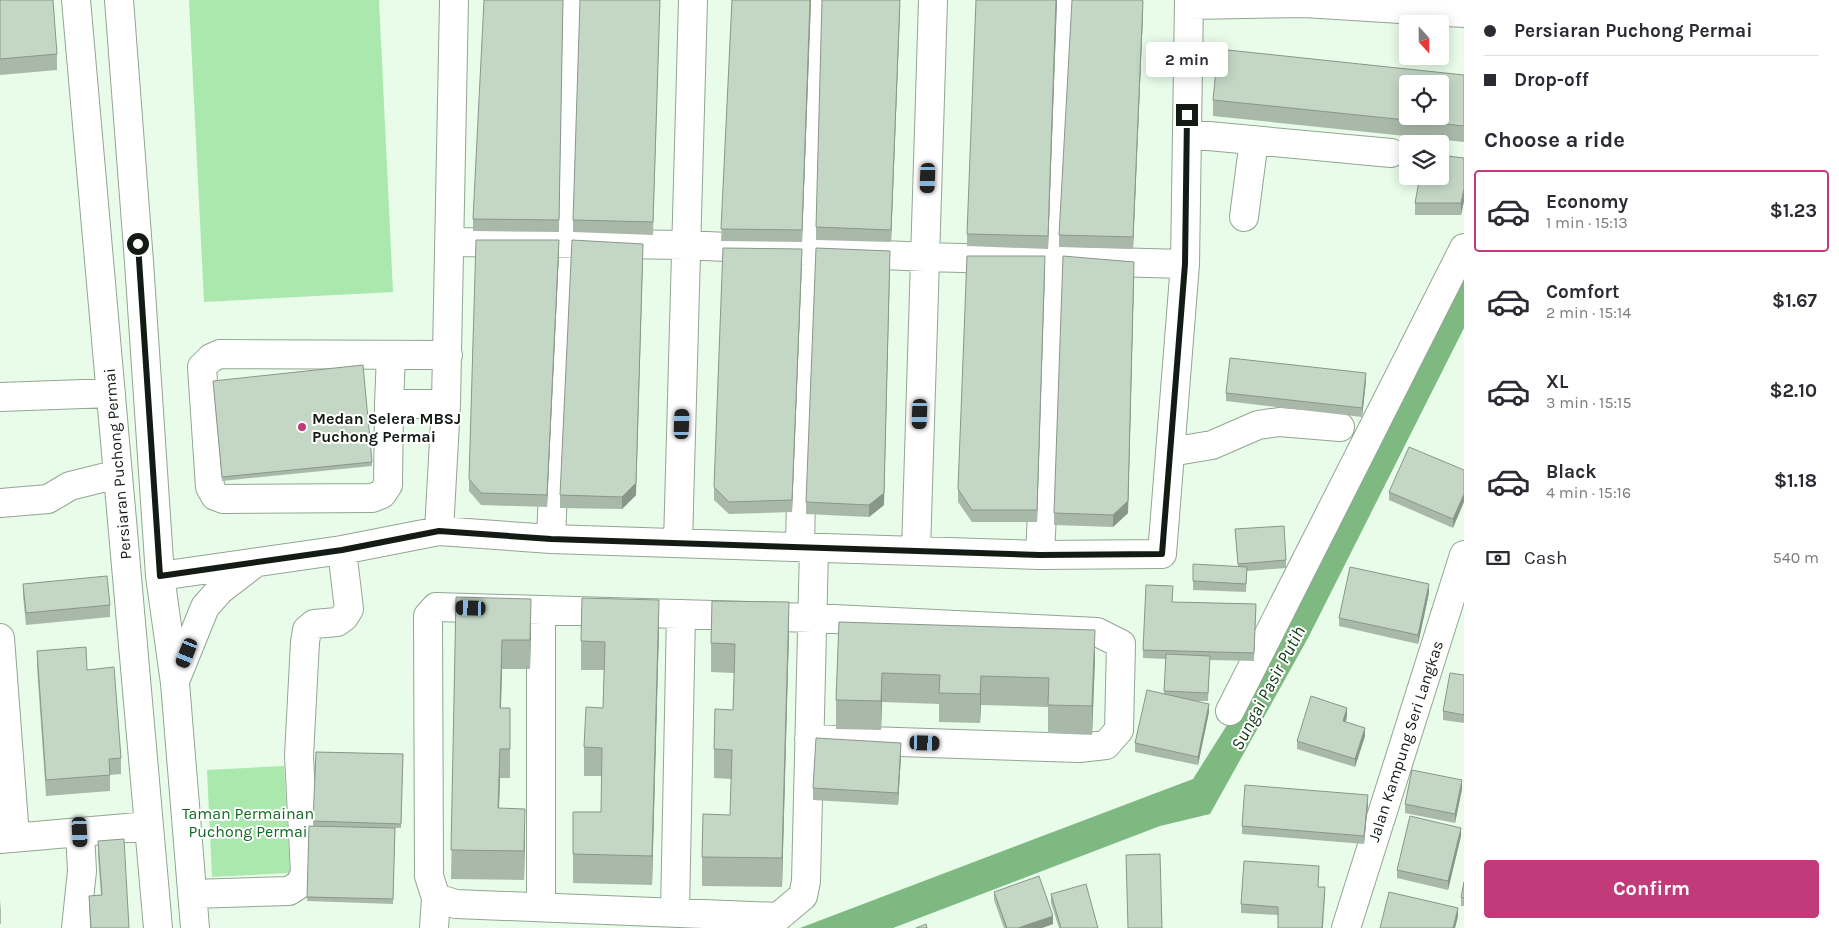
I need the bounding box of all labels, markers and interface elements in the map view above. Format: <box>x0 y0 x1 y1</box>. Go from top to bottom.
north arrow <box>1399 15 1449 65</box>
map controls <box>1399 15 1449 185</box>
text: Persiaran Puchong Permai <box>1514 20 1752 42</box>
callout: 2 min <box>1146 42 1228 78</box>
text: 2 min <box>1165 50 1209 69</box>
text: Drop-off <box>1514 69 1589 91</box>
button: locate <box>1399 75 1449 125</box>
route end <box>1176 104 1198 126</box>
text: Choose a ride <box>1484 127 1625 153</box>
button: layers <box>1399 135 1449 185</box>
car <box>919 163 936 193</box>
icon: car <box>1486 189 1531 234</box>
text: Economy <box>1546 191 1628 213</box>
text: $1.23 <box>1770 200 1817 222</box>
text: 1 min · 15:13 <box>1546 213 1628 232</box>
route start <box>127 233 149 255</box>
icon: car <box>1486 279 1531 324</box>
text: Comfort <box>1546 281 1620 303</box>
text: $1.67 <box>1772 290 1817 312</box>
text: 2 min · 15:14 <box>1546 303 1631 322</box>
street label: Persiaran Puchong Permai <box>100 368 135 560</box>
icon: car <box>1486 369 1531 414</box>
text: XL <box>1546 371 1568 393</box>
text: $2.10 <box>1770 380 1817 402</box>
text: 3 min · 15:15 <box>1546 393 1631 412</box>
car <box>911 399 928 429</box>
place label: Medan Selera MBSJ Puchong Permai <box>312 409 461 446</box>
car <box>673 409 690 439</box>
marker: Medan Selera MBSJ Puchong Permai <box>296 421 308 433</box>
icon: car <box>1486 459 1531 504</box>
text: Black <box>1546 461 1597 483</box>
text: $1.18 <box>1774 470 1817 492</box>
text: 4 min · 15:16 <box>1546 483 1631 502</box>
icon: cash <box>1484 544 1512 572</box>
text: Cash <box>1524 547 1568 569</box>
text: 540 m <box>1773 548 1819 567</box>
car <box>455 600 486 616</box>
water label: Sungai Pasir Putih <box>1226 622 1310 754</box>
car <box>174 636 199 670</box>
street label: Jalan Kampung Seri Langkas <box>1364 638 1447 844</box>
car <box>909 735 940 751</box>
park label: Taman Permainan Puchong Permai <box>182 804 314 841</box>
car <box>71 817 88 847</box>
button: Confirm <box>1484 860 1819 918</box>

